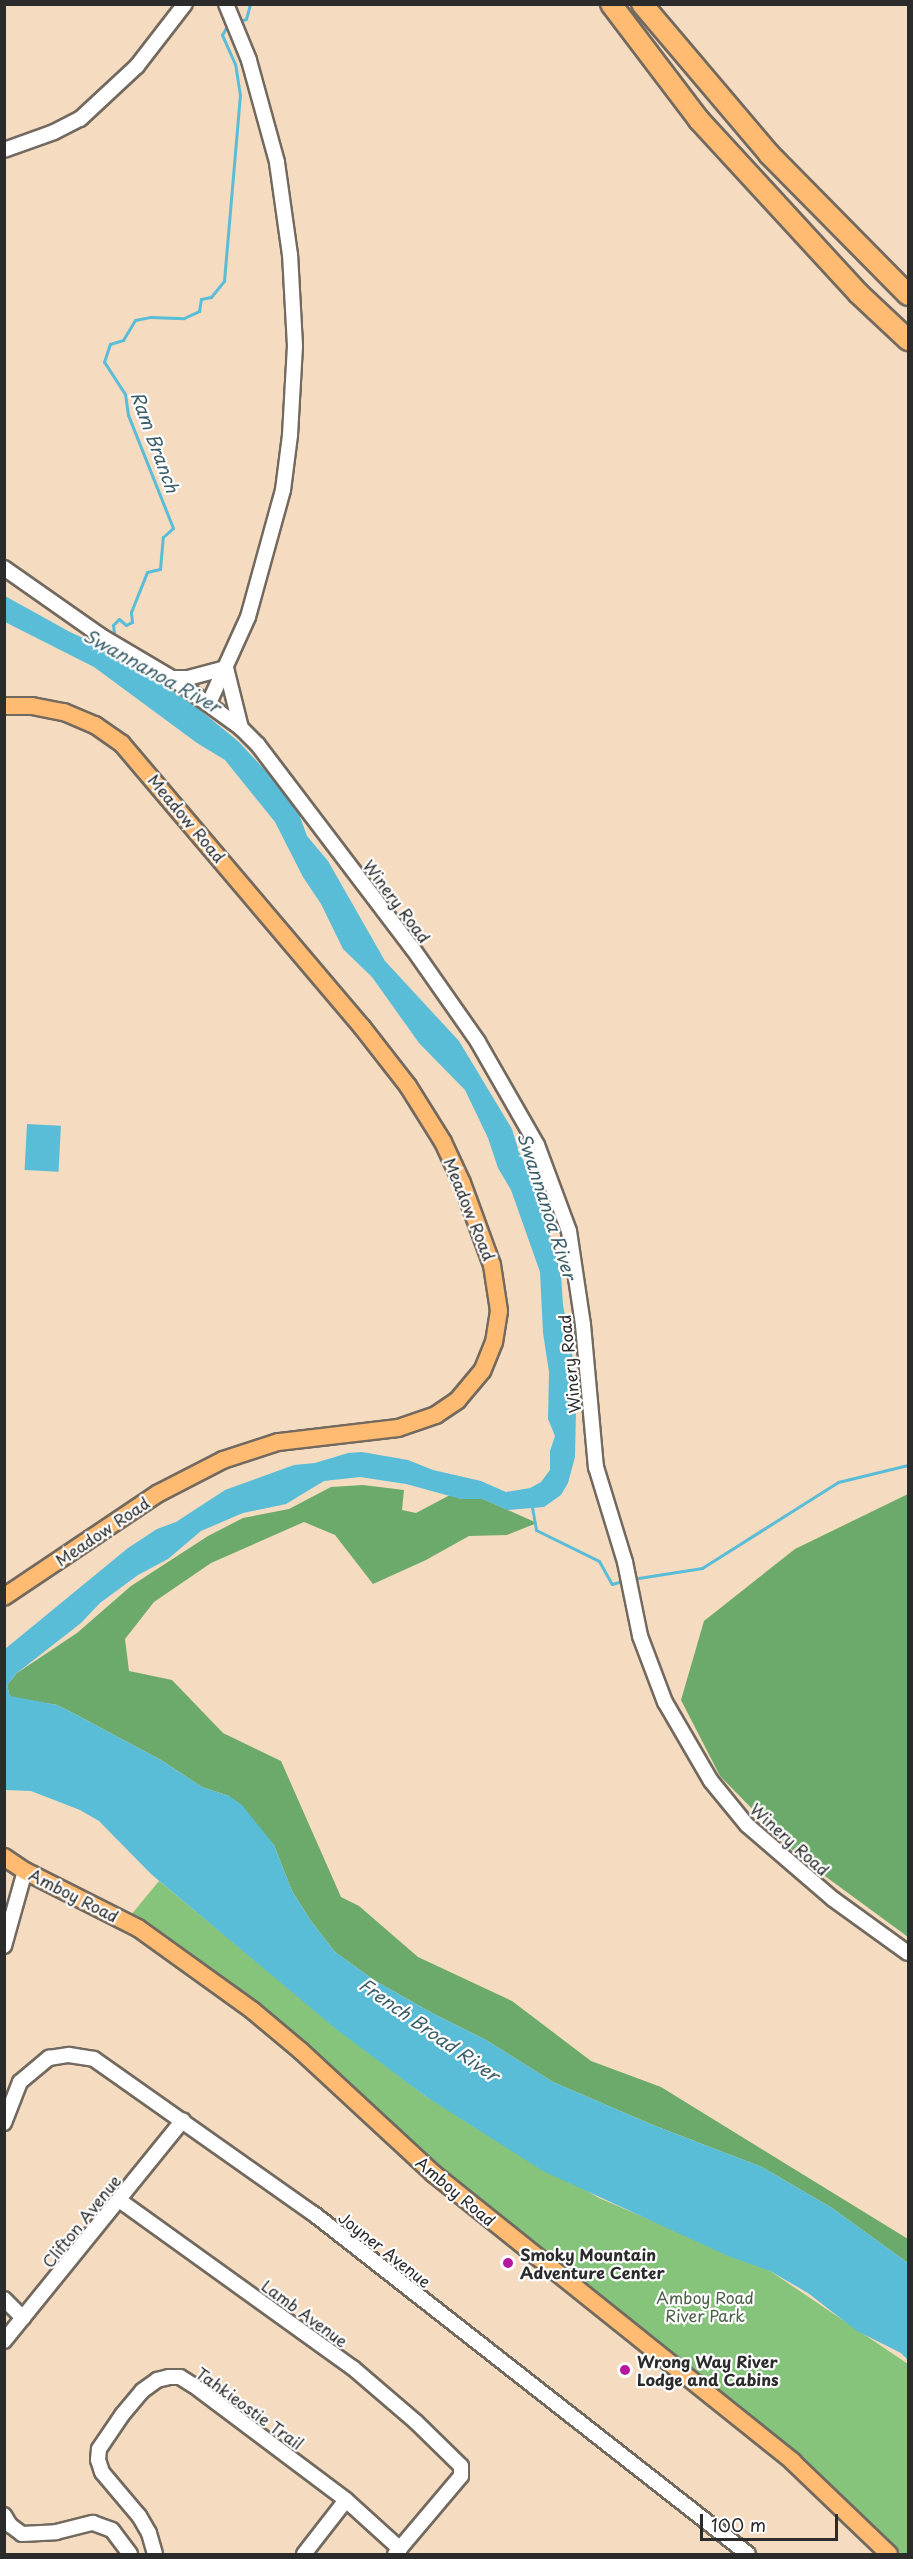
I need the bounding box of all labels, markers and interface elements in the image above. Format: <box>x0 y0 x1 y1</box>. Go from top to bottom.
water label: Ram Branch <box>126 388 184 496</box>
water label: Swannanoa River <box>80 625 224 717</box>
street label: Meadow Road <box>145 771 229 865</box>
street label: Winery Road <box>359 855 435 947</box>
water label: Swannanoa River <box>513 1130 581 1282</box>
street label: Meadow Road <box>441 1155 499 1263</box>
street label: Winery Road <box>554 1313 584 1415</box>
street label: Meadow Road <box>52 1493 152 1569</box>
street label: Winery Road <box>746 1798 834 1880</box>
street label: Amboy Road <box>26 1864 122 1926</box>
water label: French Broad River <box>355 1974 503 2086</box>
street label: Amboy Road <box>412 2152 500 2230</box>
street label: Clifton Avenue <box>38 2171 124 2271</box>
street label: Joyner Avenue <box>335 2207 435 2291</box>
place label: Smoky Mountain Adventure Center <box>520 2244 665 2282</box>
marker: Smoky Mountain Adventure Center <box>501 2256 515 2270</box>
street label: Lamb Avenue <box>258 2275 352 2351</box>
park label: Amboy Road River Park <box>656 2287 754 2325</box>
place label: Wrong Way River Lodge and Cabins <box>637 2351 780 2389</box>
street label: Tahkieostie Trail <box>193 2363 307 2453</box>
marker: Wrong Way River Lodge and Cabins <box>618 2363 632 2377</box>
scale bar <box>703 2502 841 2540</box>
text: 100 m <box>711 2511 766 2538</box>

